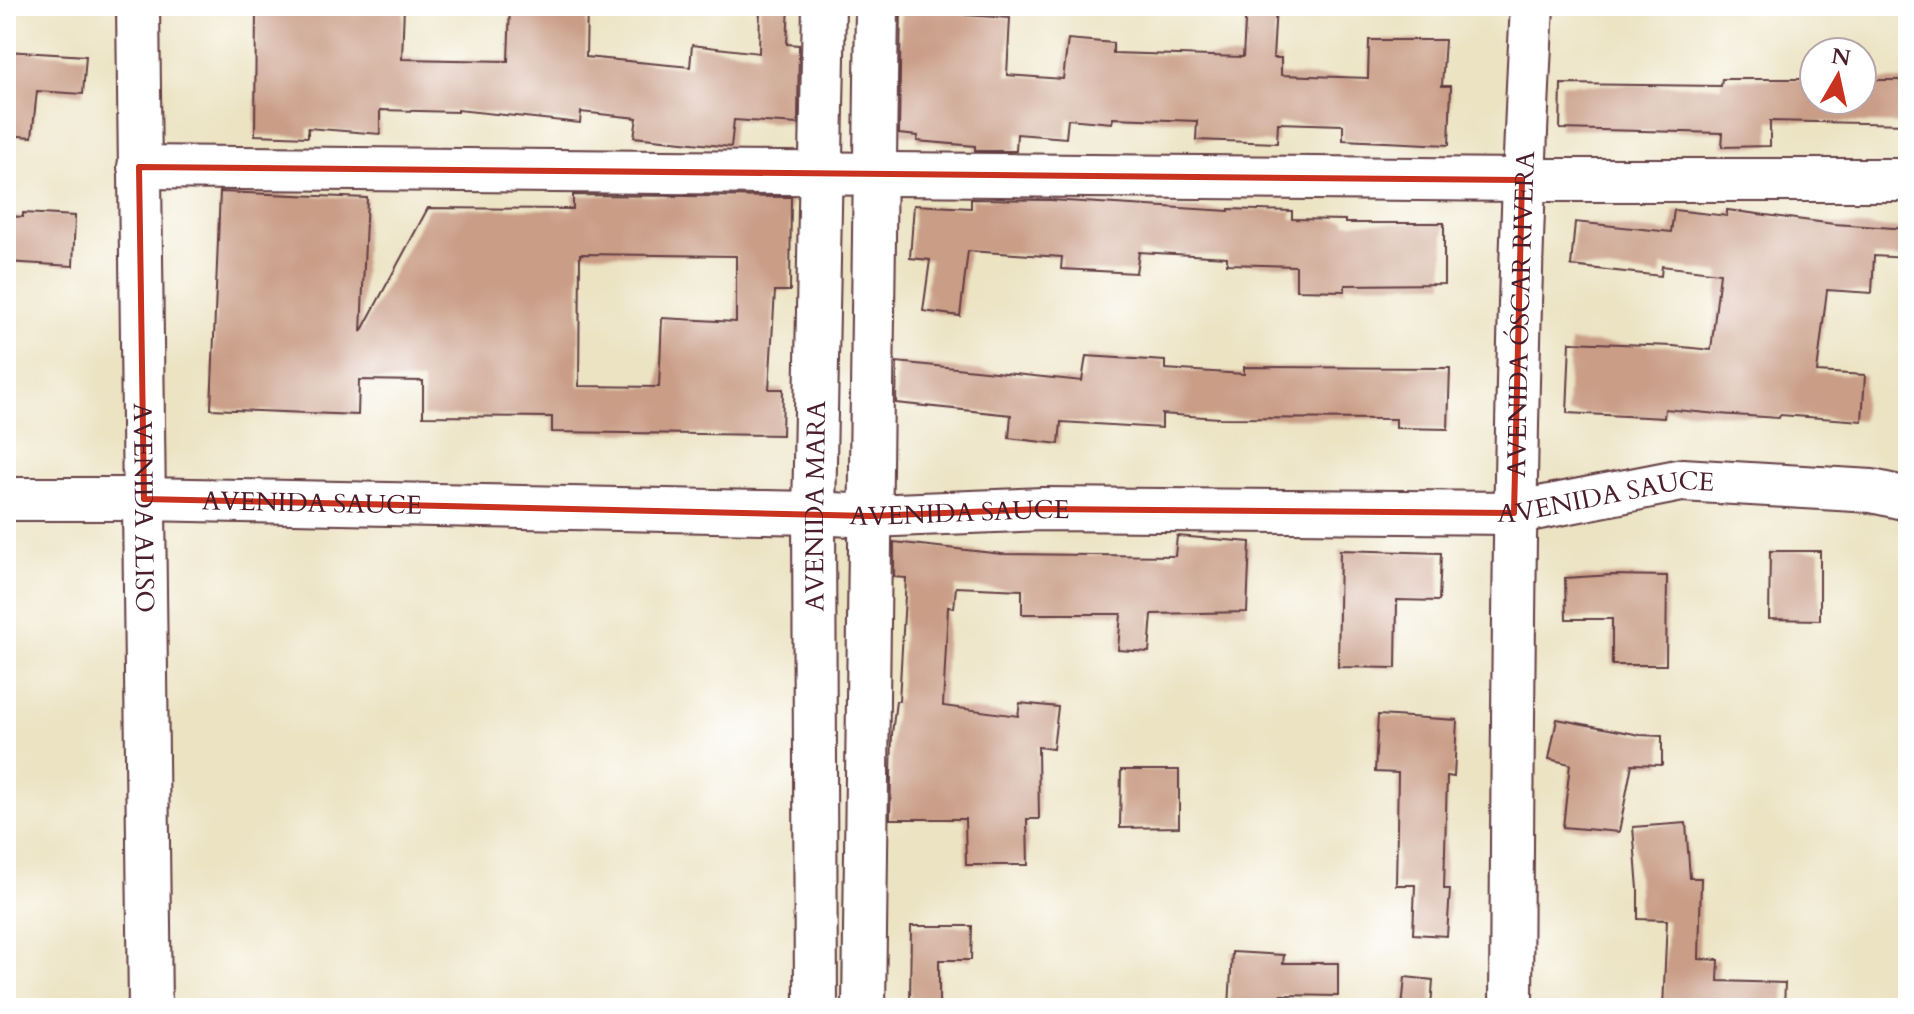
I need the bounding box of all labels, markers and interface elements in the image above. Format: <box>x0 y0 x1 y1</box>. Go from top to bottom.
north arrow <box>1798 36 1878 116</box>
text: N <box>1829 41 1853 74</box>
street label: AVENIDA ÓSCAR RIVERA <box>1499 150 1543 478</box>
street label: AVENIDA MARA <box>796 400 834 611</box>
street label: AVENIDA ALISO <box>125 403 163 613</box>
street label: AVENIDA SAUCE <box>1497 462 1715 531</box>
street label: AVENIDA SAUCE <box>202 483 422 522</box>
street label: AVENIDA SAUCE <box>849 491 1070 534</box>

